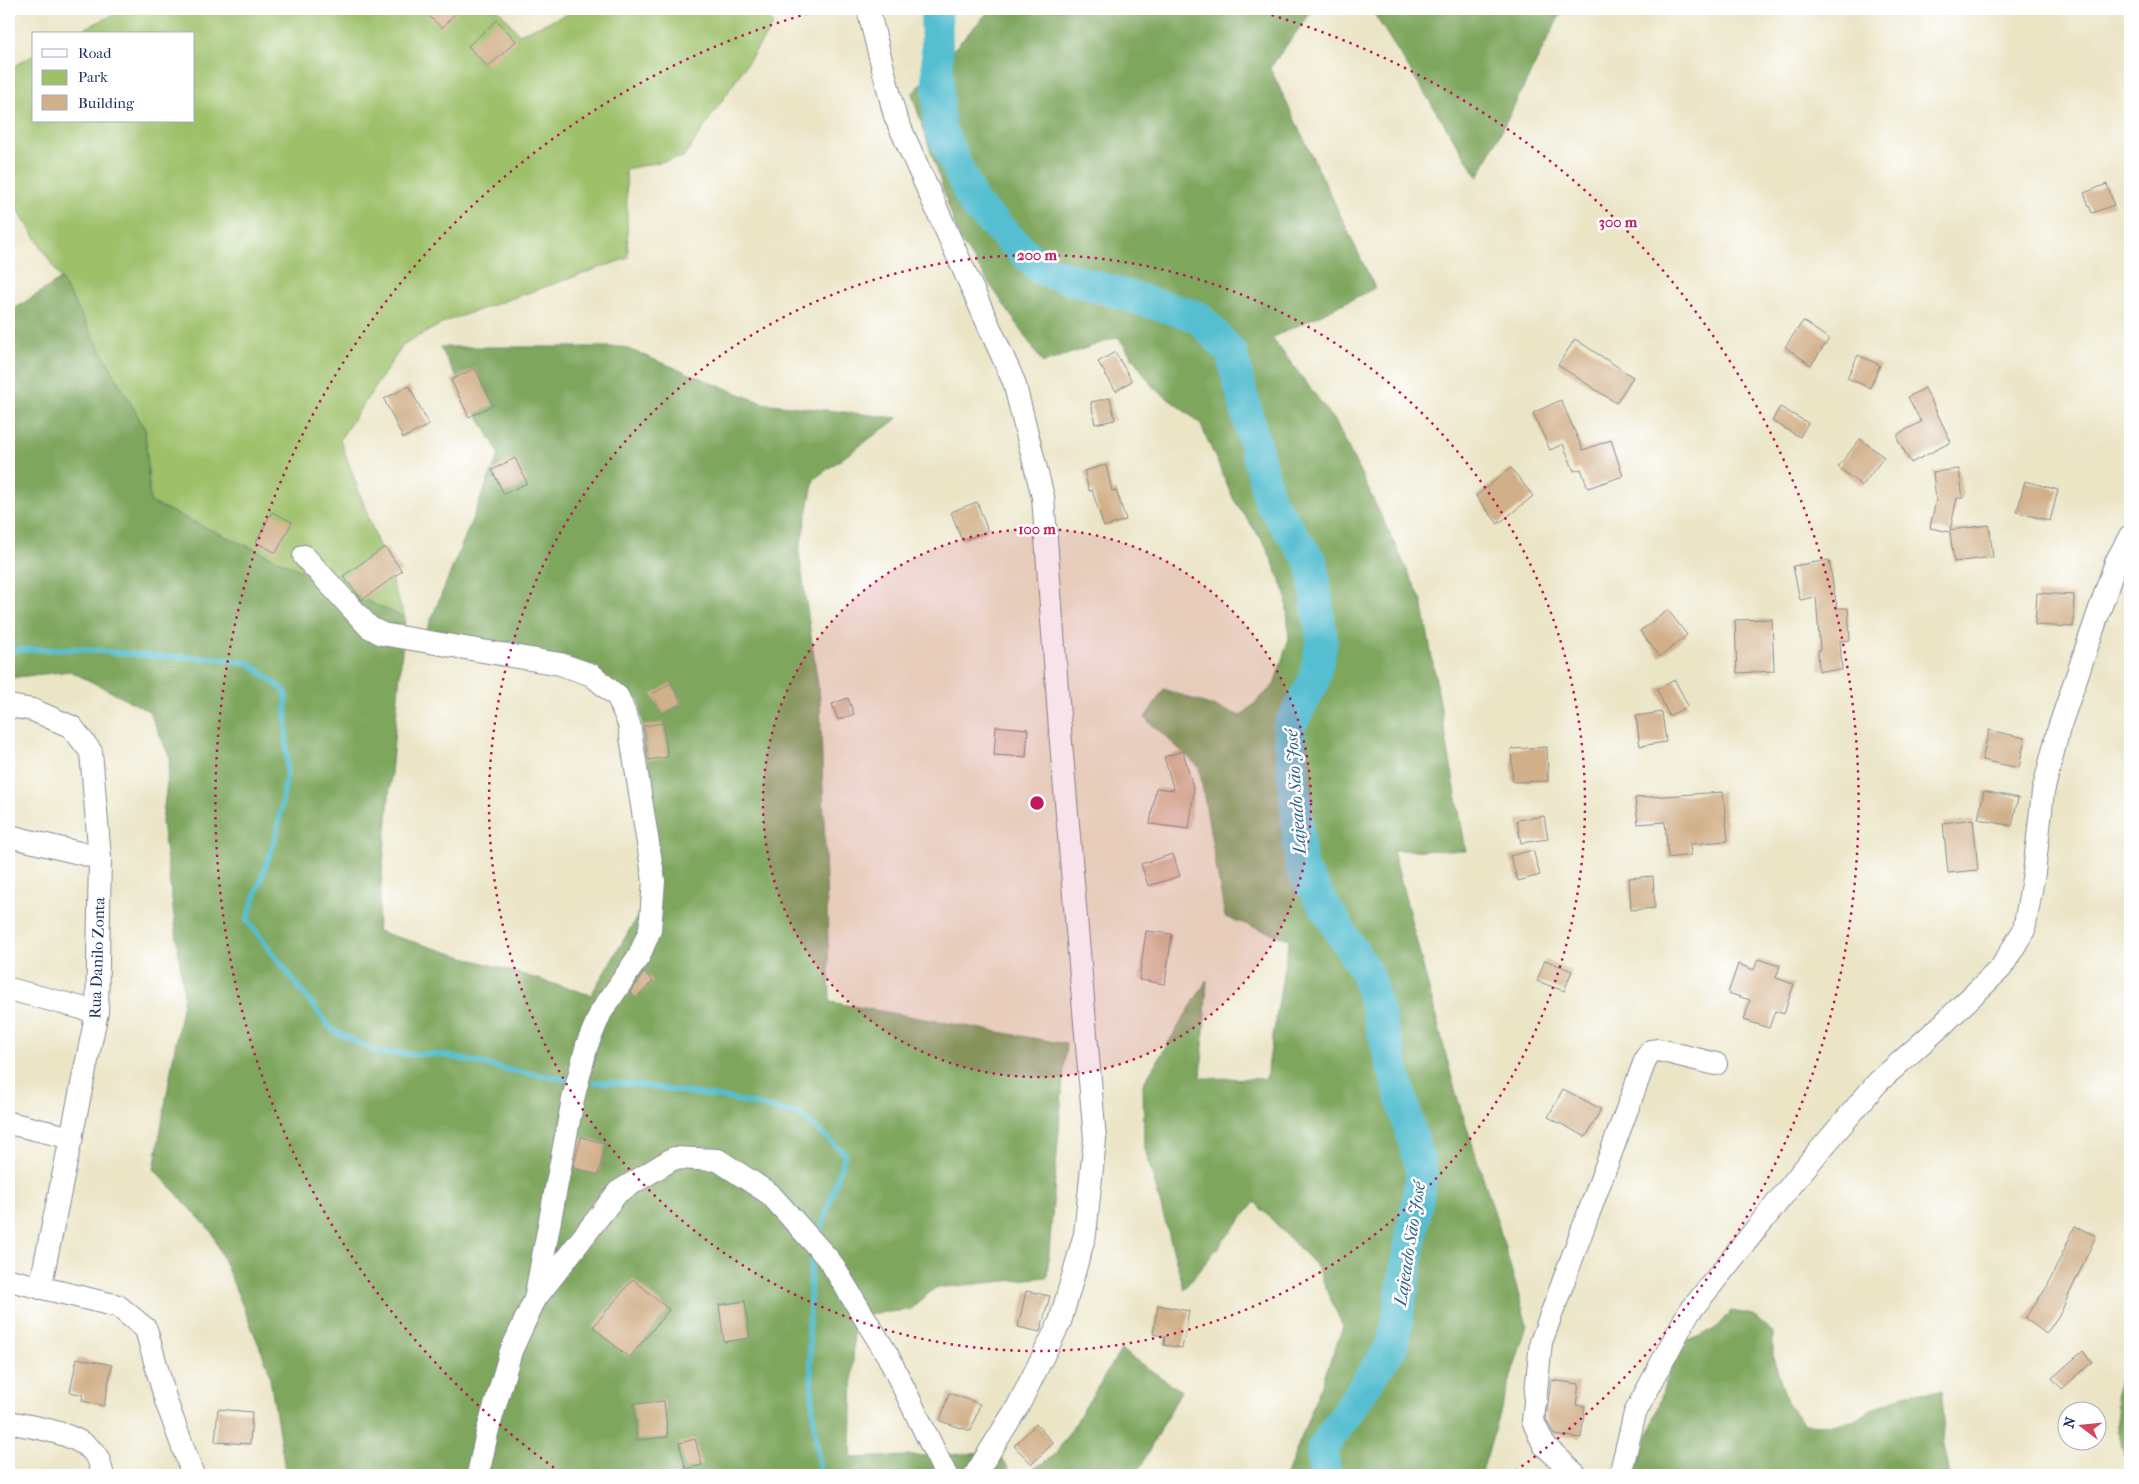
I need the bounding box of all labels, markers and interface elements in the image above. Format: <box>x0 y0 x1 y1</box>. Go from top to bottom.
legend <box>32 32 195 122</box>
text: Road <box>78 44 112 62</box>
text: Park <box>78 68 108 86</box>
text: Building <box>78 94 135 112</box>
text: 300 m <box>1599 213 1638 231</box>
text: 200 m <box>1017 246 1057 264</box>
text: 100 m <box>1018 520 1056 538</box>
water label: Lajeado São José <box>1281 726 1311 857</box>
centre of rings <box>1028 794 1046 812</box>
street label: Rua Danilo Zonta <box>85 896 109 1019</box>
water label: Lajeado São José <box>1390 1178 1431 1309</box>
north arrow <box>2056 1402 2106 1452</box>
text: N <box>2060 1415 2080 1430</box>

